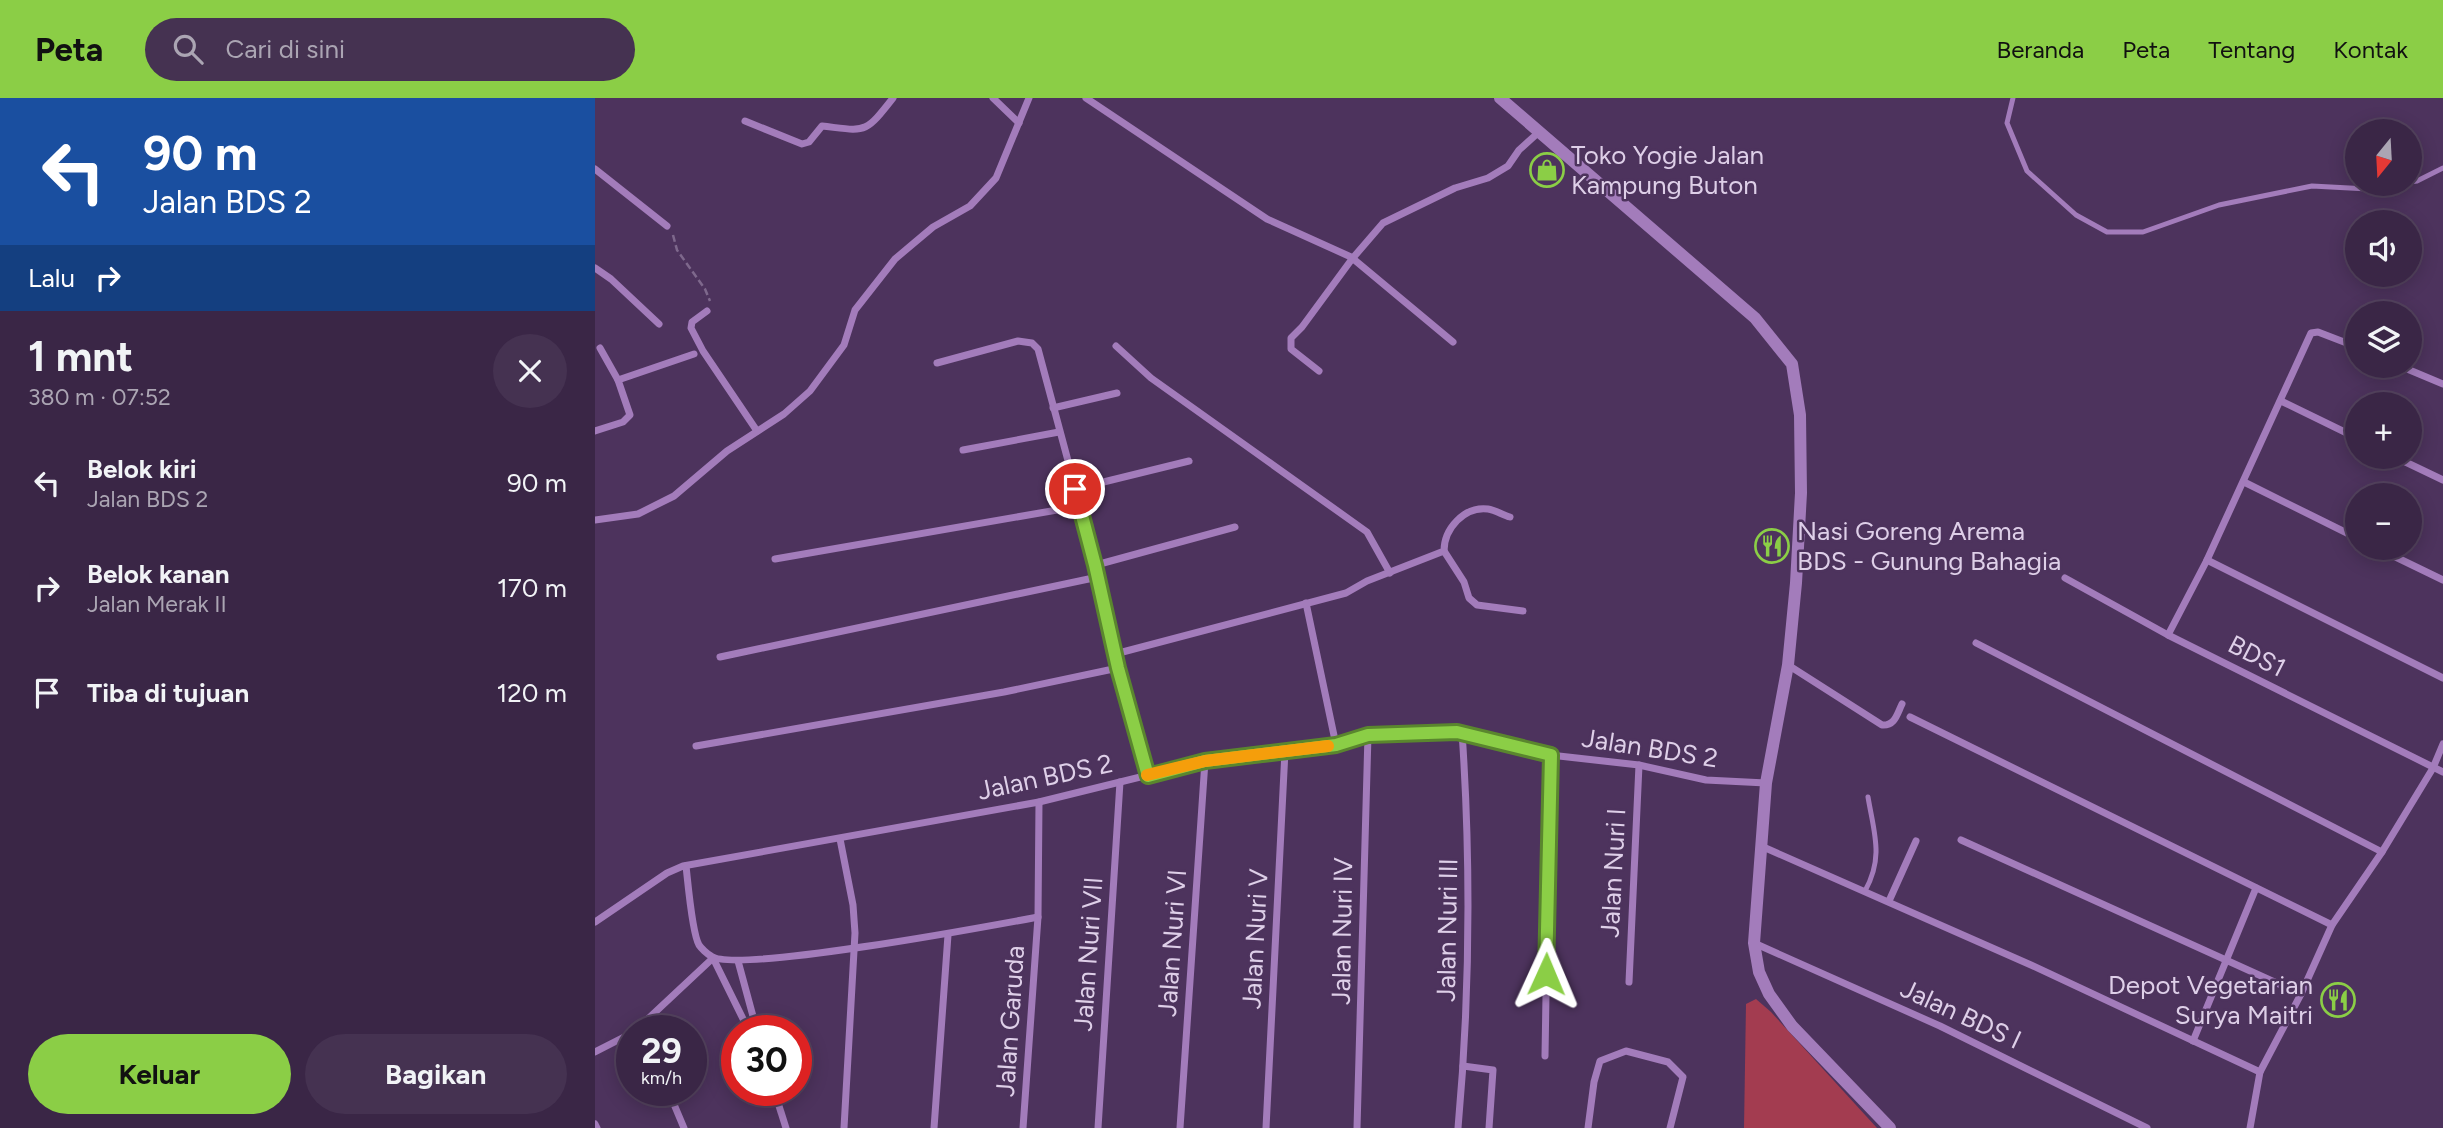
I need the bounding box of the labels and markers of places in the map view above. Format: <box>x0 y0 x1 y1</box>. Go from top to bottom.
place label: Toko Yogie Jalan Kampung Buton <box>1571 139 1764 201</box>
shop icon: Toko Yogie Jalan Kampung Buton <box>1528 151 1566 189</box>
pin <box>1045 459 1105 519</box>
place label: Nasi Goreng Arema BDS - Gunung Bahagia <box>1797 515 2061 577</box>
restaurant icon: Nasi Goreng Arema BDS - Gunung Bahagia <box>1753 527 1791 565</box>
place label: Depot Vegetarian Surya Maitri <box>2108 969 2313 1031</box>
restaurant icon: Depot Vegetarian Surya Maitri <box>2319 981 2357 1019</box>

